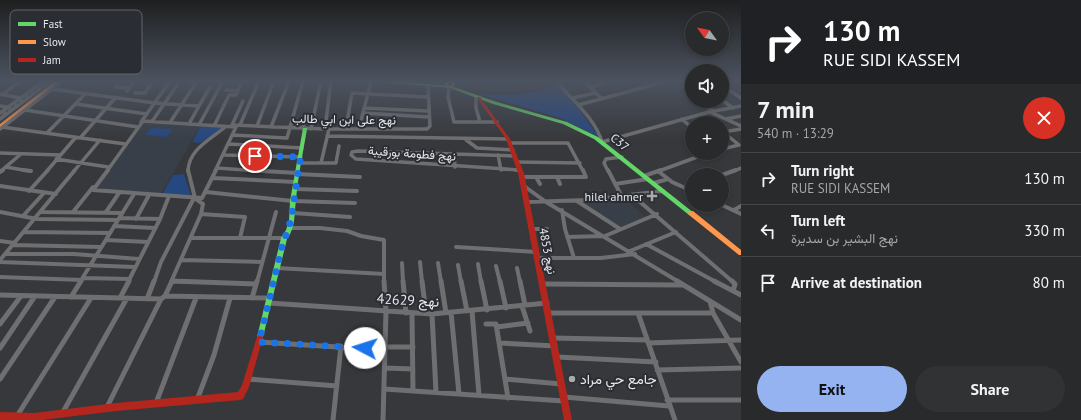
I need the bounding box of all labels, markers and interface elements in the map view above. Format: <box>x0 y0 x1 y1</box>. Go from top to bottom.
legend <box>10 10 142 74</box>
north arrow <box>685 12 729 56</box>
map controls <box>685 12 729 212</box>
text: 130 m <box>823 12 900 49</box>
icon: right <box>757 16 809 68</box>
text: Fast <box>43 17 63 31</box>
text: Slow <box>43 35 66 49</box>
text: RUE SIDI KASSEM <box>823 48 960 71</box>
text: Jam <box>42 53 61 67</box>
button: sound <box>685 64 729 108</box>
text: 7 min <box>757 94 814 125</box>
button: close <box>1023 97 1065 139</box>
street label: نهج على ابن ابي طالب <box>292 111 396 130</box>
button: + <box>685 116 729 160</box>
text: 540 m · 13:29 <box>757 125 834 142</box>
street label: C37 <box>608 130 632 154</box>
pin <box>238 139 272 173</box>
street label: نهج فطومة بورقيبة <box>367 142 456 166</box>
icon: arrive <box>244 145 266 167</box>
text: Turn right <box>791 161 854 180</box>
button: − <box>685 168 729 212</box>
icon: right <box>757 168 779 190</box>
text: 130 m <box>1024 169 1065 188</box>
text: RUE SIDI KASSEM <box>791 180 890 197</box>
place label: hilel ahmer <box>584 189 643 204</box>
marker: hilel ahmer <box>646 190 658 202</box>
text: Turn left <box>791 211 845 230</box>
icon: left <box>757 220 779 242</box>
text: 330 m <box>1024 221 1065 240</box>
street label: نهج 4853 <box>534 226 560 276</box>
text: نهج البشير بن سديرة <box>791 230 898 247</box>
icon: arrive <box>757 272 779 294</box>
text: Arrive at destination <box>791 273 922 292</box>
text: 80 m <box>1032 273 1065 292</box>
street label: نهج 42629 <box>376 289 440 313</box>
position arrow <box>344 327 386 369</box>
button: Exit <box>757 366 907 412</box>
button: Share <box>915 366 1065 412</box>
place label: جامع حي مراد <box>580 370 657 391</box>
marker: جامع حي مراد <box>567 374 577 384</box>

